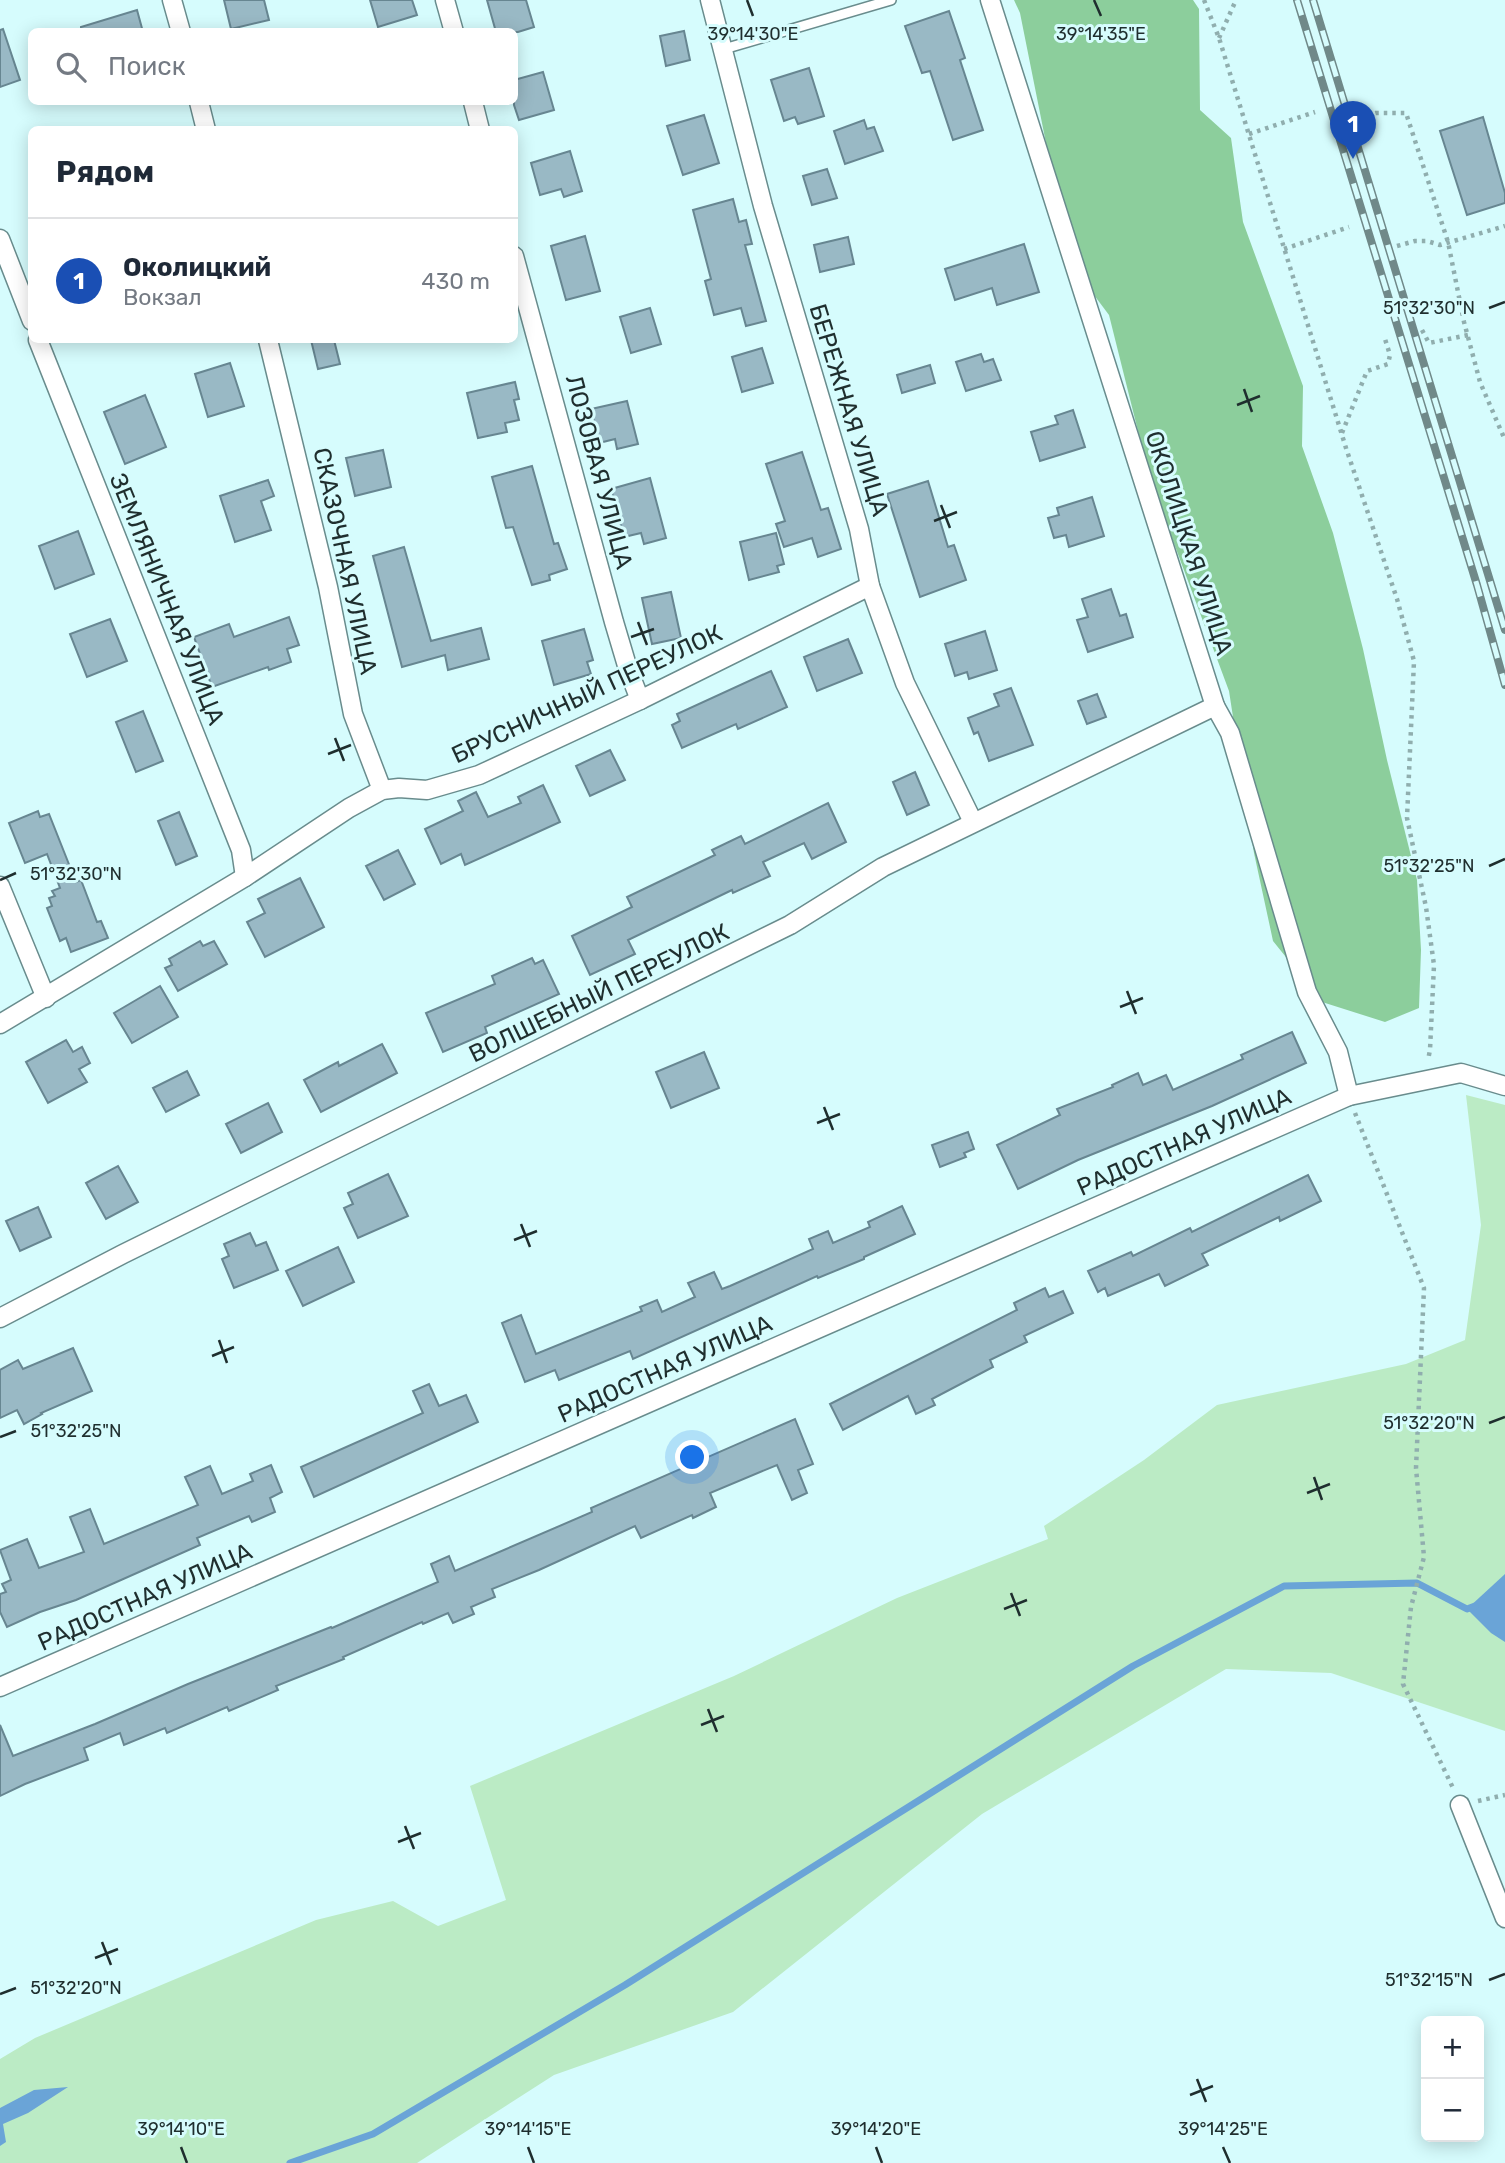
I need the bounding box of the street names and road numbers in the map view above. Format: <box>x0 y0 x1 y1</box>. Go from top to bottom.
street label: БЕРЕЖНАЯ УЛИЦА <box>803 301 895 519</box>
street label: ЛОЗОВАЯ УЛИЦА <box>560 372 638 572</box>
street label: ОКОЛИЦКАЯ УЛИЦА <box>1140 427 1238 659</box>
street label: СКАЗОЧНАЯ УЛИЦА <box>307 445 383 677</box>
street label: ЗЕМЛЯНИЧНАЯ УЛИЦА <box>104 469 230 729</box>
street label: БРУСНИЧНЫЙ ПЕРЕУЛОК <box>447 619 727 769</box>
street label: ВОЛШЕБНЫЙ ПЕРЕУЛОК <box>464 918 734 1068</box>
street label: РАДОСТНАЯ УЛИЦА <box>1073 1082 1295 1202</box>
street label: РАДОСТНАЯ УЛИЦА <box>554 1309 776 1429</box>
street label: РАДОСТНАЯ УЛИЦА <box>34 1537 256 1657</box>

